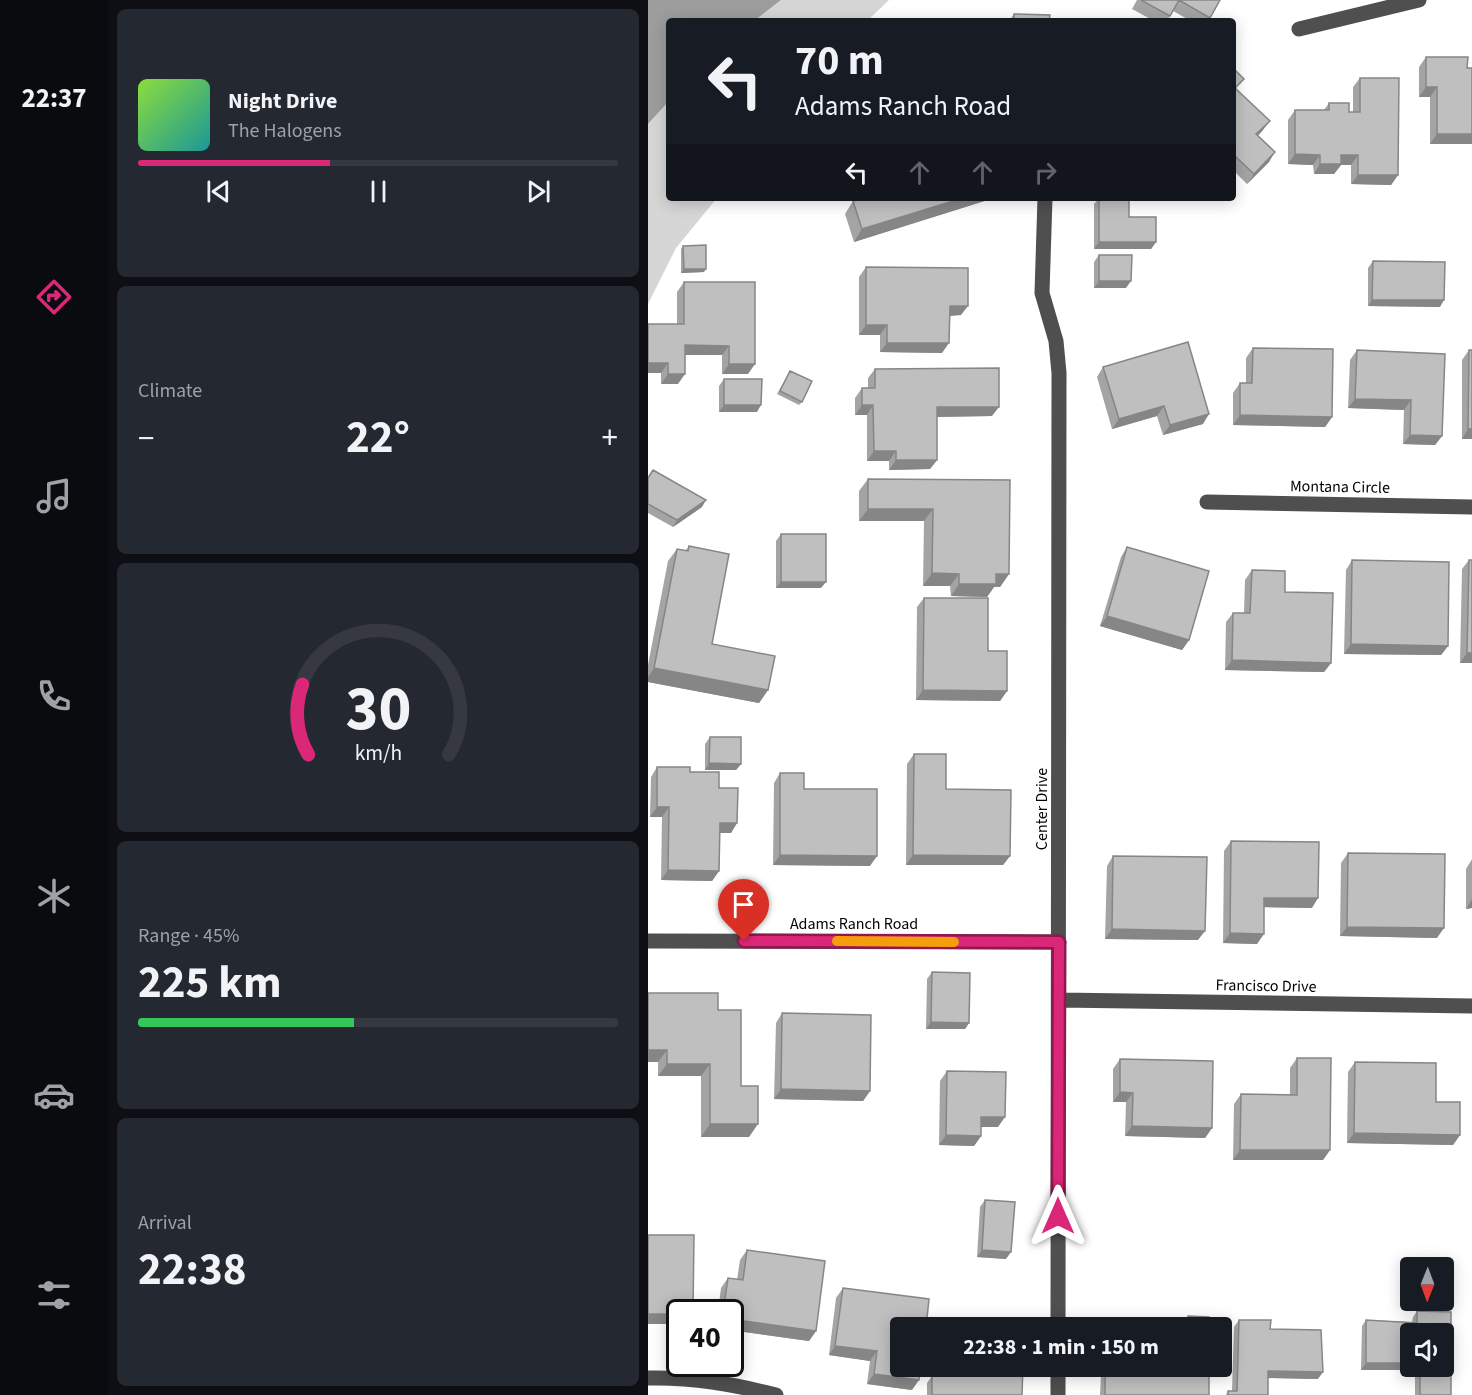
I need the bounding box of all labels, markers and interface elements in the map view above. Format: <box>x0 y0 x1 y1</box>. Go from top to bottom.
text: 70 m <box>795 31 884 91</box>
icon: left <box>696 42 774 120</box>
text: 22:37 <box>21 79 87 118</box>
text: Night Drive <box>228 85 337 117</box>
text: Adams Ranch Road <box>795 87 1011 126</box>
text: The Halogens <box>228 117 342 145</box>
icon: left <box>840 156 873 189</box>
icon: ahead <box>903 156 936 189</box>
icon: ahead <box>966 156 999 189</box>
icon: right <box>1029 156 1062 189</box>
icon: previous <box>202 175 235 208</box>
icon: pause <box>362 175 395 208</box>
icon: next <box>522 175 555 208</box>
icon: directions <box>33 276 75 318</box>
text: Climate <box>138 377 202 405</box>
text: 22° <box>346 406 410 470</box>
text: − <box>138 415 154 462</box>
text: + <box>602 415 618 462</box>
icon: music <box>33 475 75 517</box>
street label: Montana Circle <box>1290 475 1390 499</box>
text: 30 <box>345 665 411 754</box>
icon: phone <box>33 675 75 717</box>
text: km/h <box>354 738 402 769</box>
street label: Center Drive <box>1031 768 1053 850</box>
icon: climate <box>33 875 75 917</box>
pin <box>718 879 769 941</box>
icon: arrive <box>727 888 760 921</box>
street label: Adams Ranch Road <box>790 913 918 935</box>
text: Range · 45% <box>138 922 239 950</box>
text: 225 km <box>138 951 282 1015</box>
street label: Francisco Drive <box>1215 974 1317 998</box>
icon: car <box>33 1074 75 1116</box>
position arrow <box>1026 1184 1090 1248</box>
text: Arrival <box>138 1209 192 1237</box>
text: 22:38 <box>138 1238 247 1302</box>
north arrow <box>1400 1257 1454 1311</box>
map controls <box>1400 1257 1454 1377</box>
icon: filters <box>33 1274 75 1316</box>
speed limit sign: 40 <box>666 1299 744 1377</box>
button: sound <box>1400 1323 1454 1377</box>
text: 22:38 · 1 min · 150 m <box>963 1331 1159 1363</box>

